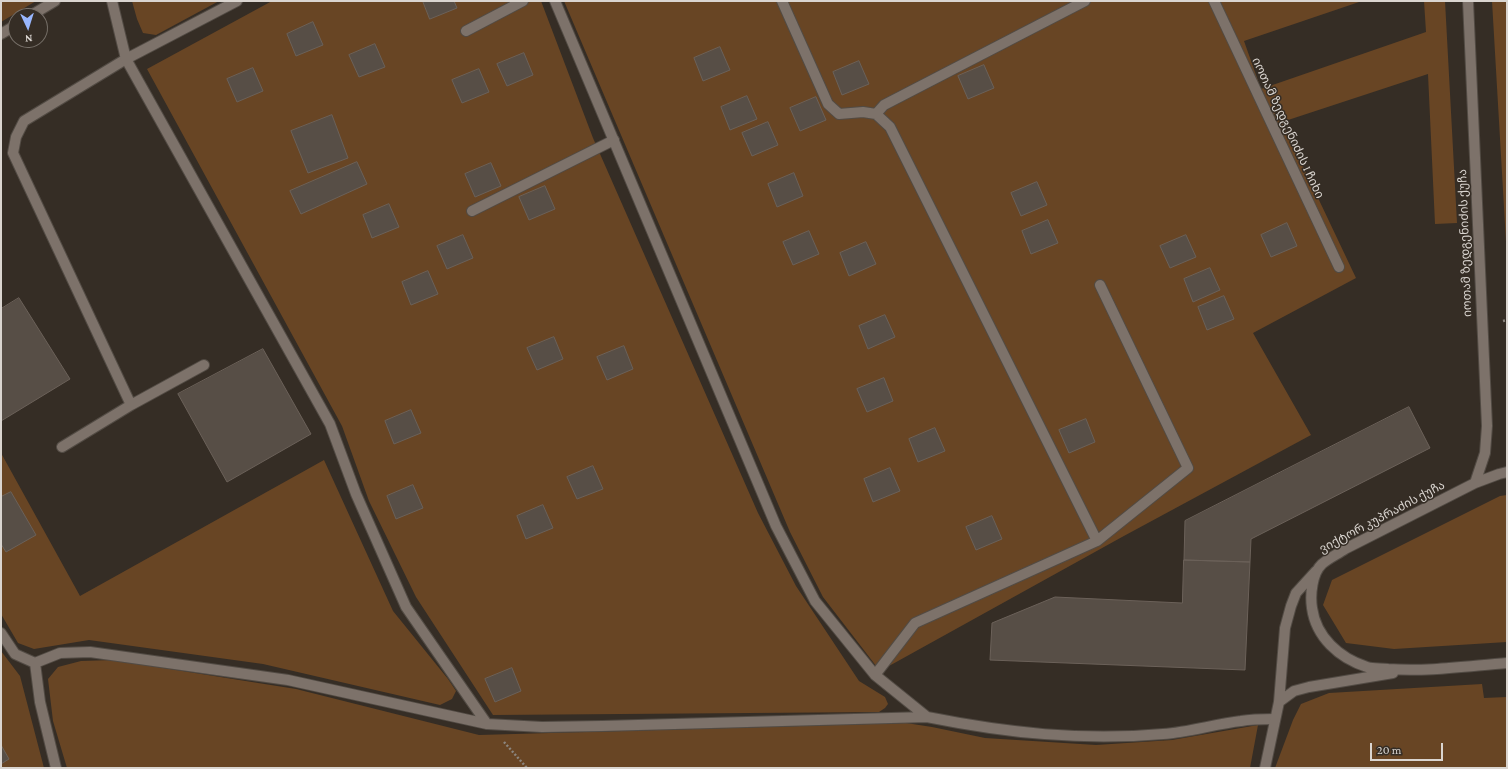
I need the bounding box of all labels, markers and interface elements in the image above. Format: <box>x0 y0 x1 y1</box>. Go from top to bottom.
north arrow <box>8 8 48 48</box>
text: N <box>25 33 33 45</box>
street label: იოთამ ზედგენიძის I ჩიხი <box>1249 55 1327 201</box>
street label: იოთამ ზედგენიძის ქუჩა <box>1455 169 1475 317</box>
street label: ვიქტორ კუპრაძის ქუჩა <box>1317 478 1447 556</box>
scale bar <box>1372 735 1445 761</box>
text: 20 m <box>1377 743 1401 757</box>

